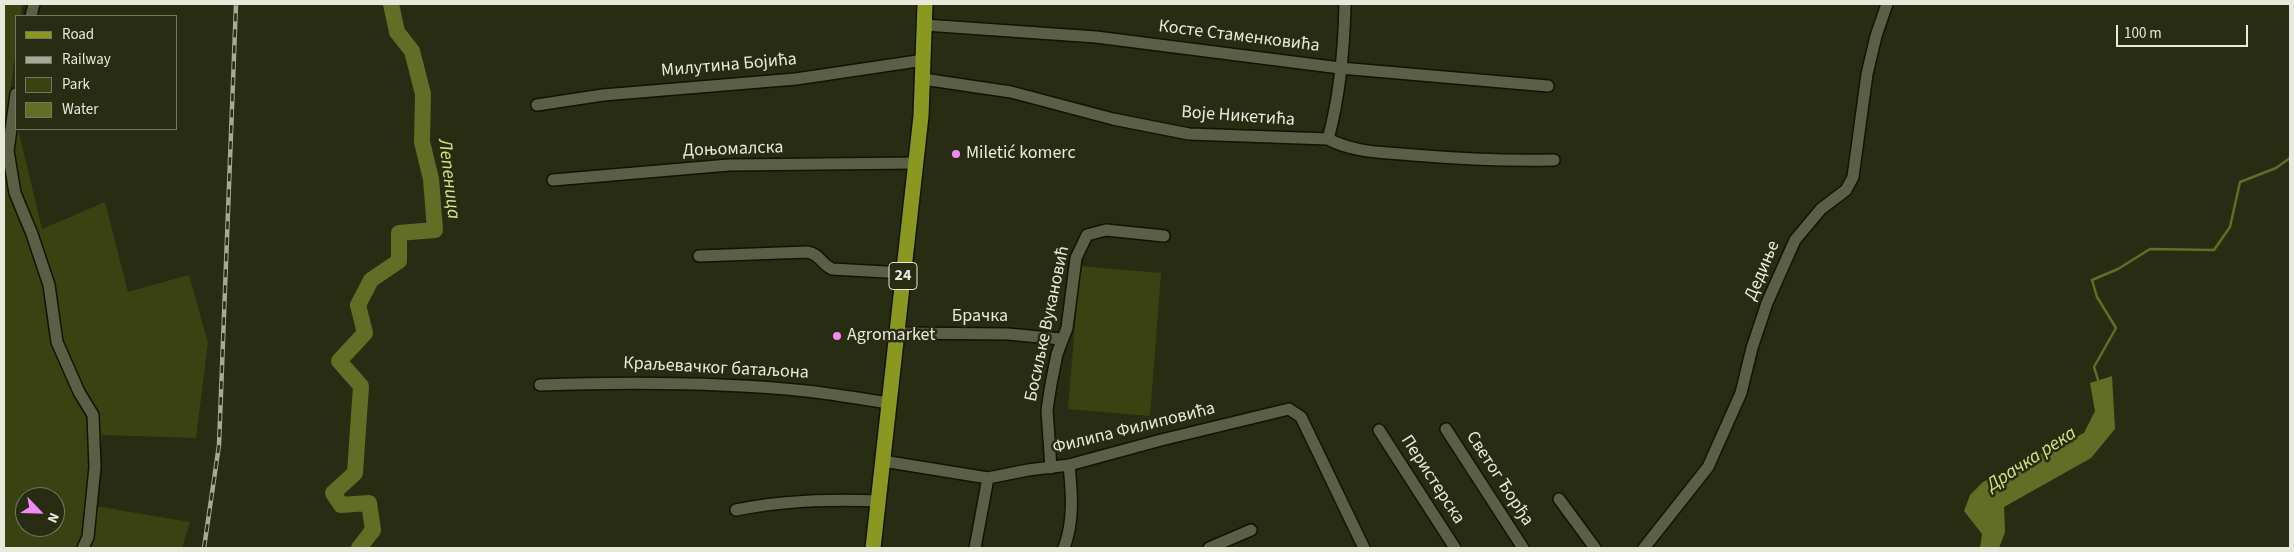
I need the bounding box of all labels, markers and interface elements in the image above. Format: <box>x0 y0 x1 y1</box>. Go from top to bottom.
legend <box>15 15 178 130</box>
scale bar <box>2119 15 2252 47</box>
street label: Косте Стаменковића <box>1157 16 1321 58</box>
text: 100 m <box>2124 23 2162 44</box>
text: Road <box>62 24 94 45</box>
text: Railway <box>62 49 111 70</box>
street label: Милутина Бојића <box>660 49 798 83</box>
text: Park <box>62 74 90 95</box>
text: Water <box>62 99 98 120</box>
street label: Воје Никетића <box>1181 102 1295 132</box>
street label: Доњомалска <box>682 137 784 163</box>
water label: Лепеница <box>432 138 464 220</box>
place label: Miletić komerc <box>966 143 1076 165</box>
marker: Miletić komerc <box>950 148 962 160</box>
street label: Дедиње <box>1741 238 1785 304</box>
street label: Босиљке Вукановић <box>1021 244 1075 404</box>
road number: 24 <box>889 262 917 290</box>
street label: Брачка <box>952 306 1008 328</box>
place label: Agromarket <box>847 325 935 347</box>
marker: Agromarket <box>831 330 843 342</box>
street label: Краљевачког батаљона <box>623 353 809 385</box>
street label: Филипа Филиповића <box>1051 398 1217 460</box>
water label: Драчка река <box>1983 423 2081 497</box>
street label: Светог Ђорђа <box>1460 428 1538 530</box>
street label: Перистерска <box>1395 431 1469 529</box>
north arrow <box>15 487 65 537</box>
text: N <box>42 509 64 526</box>

